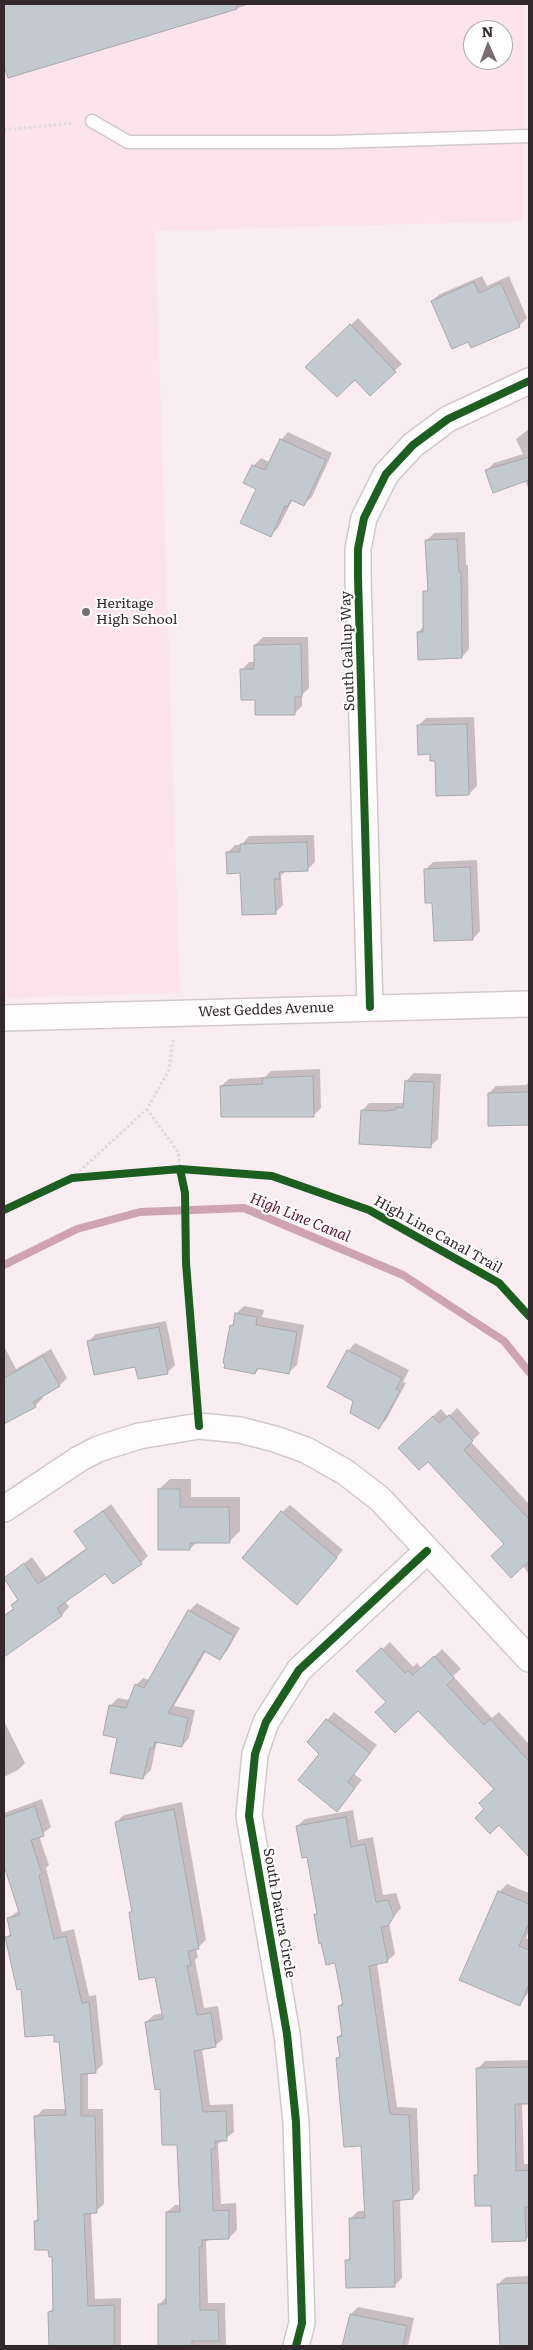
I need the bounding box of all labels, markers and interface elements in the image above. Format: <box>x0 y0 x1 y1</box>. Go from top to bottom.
north arrow <box>463 20 513 70</box>
text: N <box>481 21 494 41</box>
street label: South Gallup Way <box>338 591 358 711</box>
place label: Heritage High School <box>96 596 177 628</box>
marker: Heritage High School <box>80 606 92 618</box>
street label: West Geddes Avenue <box>198 999 334 1021</box>
water label: High Line Canal <box>247 1190 353 1246</box>
street label: High Line Canal Trail <box>371 1193 505 1277</box>
street label: South Datura Circle <box>259 1847 299 1979</box>

